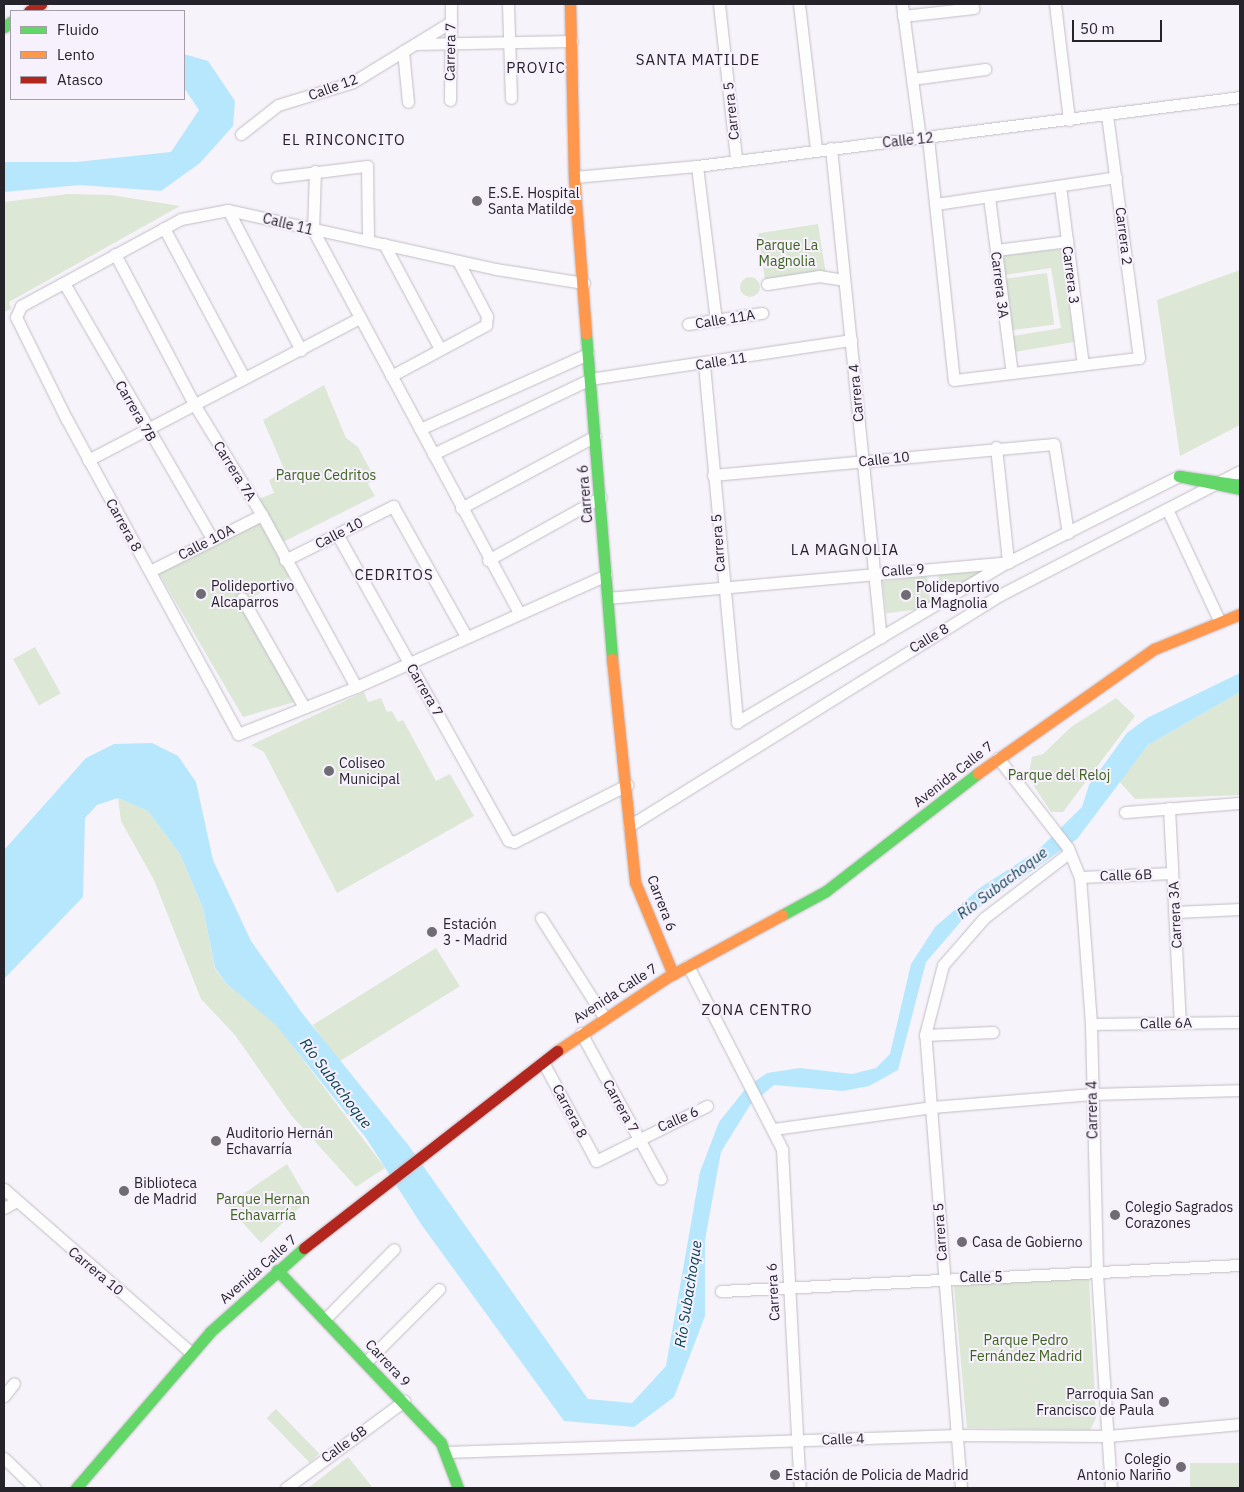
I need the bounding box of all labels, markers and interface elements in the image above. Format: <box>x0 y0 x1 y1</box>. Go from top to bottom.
legend <box>10 10 185 100</box>
scale bar <box>1074 10 1164 42</box>
text: 50 m <box>1080 19 1115 38</box>
text: Fluido <box>57 20 99 39</box>
street label: Carrera 7 <box>441 23 459 81</box>
text: Lento <box>57 45 95 64</box>
district label: SANTA MATILDE <box>634 51 762 69</box>
district label: PROVIC <box>506 59 566 77</box>
text: Atasco <box>57 70 103 89</box>
street label: Calle 12 <box>306 70 360 104</box>
street label: Carrera 5 <box>720 81 742 141</box>
street label: Calle 12 <box>882 129 934 151</box>
district label: EL RINCONCITO <box>281 131 407 149</box>
place label: E.S.E. Hospital Santa Matilde <box>488 185 580 218</box>
marker: E.S.E. Hospital Santa Matilde <box>470 194 484 208</box>
street label: Carrera 2 <box>1112 206 1136 266</box>
street label: Calle 11 <box>261 210 315 238</box>
park label: Parque La Magnolia <box>756 237 818 270</box>
street label: Carrera 3 <box>1059 245 1083 305</box>
street label: Carrera 3A <box>988 251 1012 319</box>
street label: Calle 11A <box>694 306 756 332</box>
street label: Calle 11 <box>694 349 748 373</box>
street label: Carrera 4 <box>845 363 867 423</box>
street label: Carrera 7B <box>112 378 160 444</box>
street label: Carrera 7A <box>210 438 260 504</box>
street label: Calle 10 <box>858 448 910 470</box>
street label: Carrera 6 <box>574 464 596 524</box>
park label: Parque Cedritos <box>276 467 376 483</box>
street label: Carrera 8 <box>103 495 145 555</box>
street label: Carrera 5 <box>708 513 728 573</box>
street label: Calle 10 <box>312 514 366 552</box>
street label: Calle 10A <box>175 521 237 563</box>
district label: LA MAGNOLIA <box>789 541 901 559</box>
street label: Calle 9 <box>881 560 925 580</box>
district label: CEDRITOS <box>353 566 435 584</box>
place label: Polideportivo Alcaparros <box>211 578 294 610</box>
place label: Polideportivo la Magnolia <box>916 579 999 612</box>
marker: Polideportivo Alcaparros <box>195 588 207 600</box>
marker: Polideportivo la Magnolia <box>900 589 912 601</box>
street label: Calle 8 <box>906 620 952 656</box>
street label: Carrera 7 <box>403 661 447 719</box>
street label: Avenida Calle 7 <box>910 738 996 810</box>
place label: Coliseo Municipal <box>339 755 400 788</box>
marker: Coliseo Municipal <box>323 765 335 777</box>
park label: Parque del Reloj <box>1008 767 1110 783</box>
water label: Río Subachoque <box>953 843 1051 923</box>
street label: Calle 6B <box>1100 866 1152 884</box>
street label: Carrera 6 <box>644 873 680 933</box>
street label: Carrera 3A <box>1165 881 1185 949</box>
place label: Estación 3 - Madrid <box>443 916 507 949</box>
marker: Estación 3 - Madrid <box>425 925 439 939</box>
street label: Avenida Calle 7 <box>570 960 660 1026</box>
district label: ZONA CENTRO <box>700 1001 814 1019</box>
street label: Calle 6A <box>1140 1014 1192 1032</box>
water label: Río Subachoque <box>296 1034 376 1132</box>
street label: Carrera 7 <box>600 1076 642 1136</box>
street label: Carrera 8 <box>549 1081 591 1141</box>
street label: Carrera 4 <box>1083 1081 1101 1139</box>
street label: Calle 6 <box>655 1103 701 1135</box>
place label: Auditorio Hernán Echavarría <box>226 1125 333 1158</box>
marker: Auditorio Hernán Echavarría <box>210 1135 222 1147</box>
place label: Biblioteca de Madrid <box>134 1175 197 1208</box>
marker: Biblioteca de Madrid <box>118 1185 130 1197</box>
park label: Parque Hernan Echavarría <box>216 1191 310 1224</box>
place label: Colegio Sagrados Corazones <box>1125 1199 1233 1232</box>
street label: Carrera 5 <box>930 1202 950 1262</box>
marker: Colegio Sagrados Corazones <box>1109 1209 1121 1221</box>
street label: Avenida Calle 7 <box>216 1231 300 1307</box>
place label: Casa de Gobierno <box>972 1234 1083 1250</box>
marker: Casa de Gobierno <box>956 1236 968 1248</box>
water label: Río Subachoque <box>671 1239 705 1349</box>
street label: Carrera 10 <box>65 1243 127 1299</box>
street label: Carrera 6 <box>763 1262 783 1322</box>
street label: Calle 5 <box>959 1269 1003 1285</box>
park label: Parque Pedro Fernández Madrid <box>970 1332 1082 1364</box>
street label: Carrera 9 <box>362 1336 414 1390</box>
place label: Parroquia San Francisco de Paula <box>1036 1386 1154 1418</box>
marker: Parroquia San Francisco de Paula <box>1158 1396 1170 1408</box>
street label: Calle 6B <box>318 1422 370 1466</box>
street label: Calle 4 <box>821 1430 865 1448</box>
place label: Colegio Antonio Nariño <box>1077 1451 1171 1484</box>
marker: Colegio Antonio Nariño <box>1175 1461 1187 1473</box>
place label: Estación de Policia de Madrid <box>785 1467 969 1483</box>
marker: Estación de Policia de Madrid <box>769 1469 781 1481</box>

